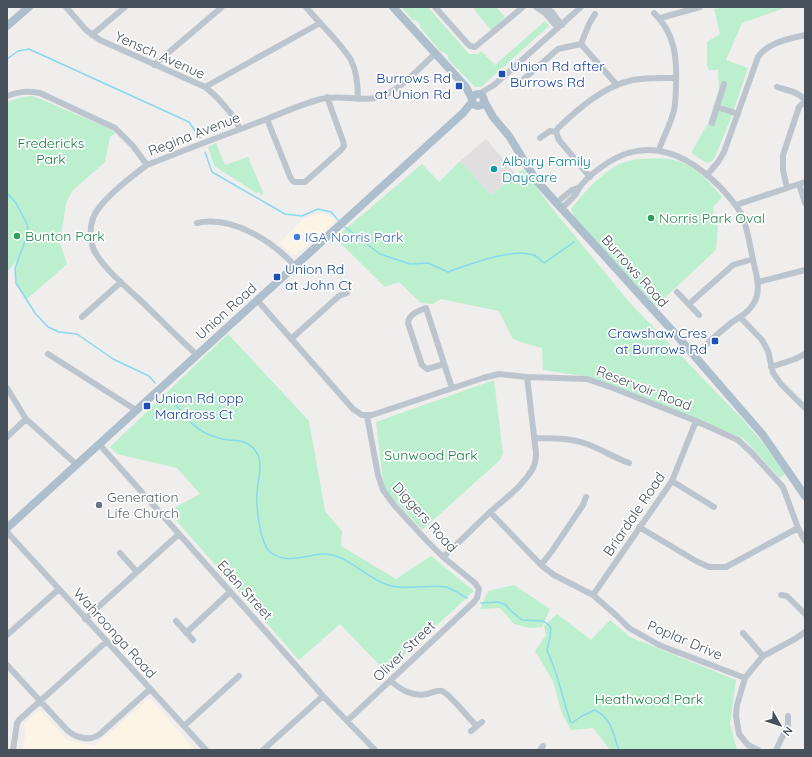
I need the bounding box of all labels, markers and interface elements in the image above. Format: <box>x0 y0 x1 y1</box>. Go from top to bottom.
street label: Yensch Avenue <box>112 27 208 83</box>
place label: Union Rd after Burrows Rd <box>510 57 605 91</box>
place label: Burrows Rd at Union Rd <box>375 69 451 103</box>
marker: Union Rd after Burrows Rd <box>497 69 507 79</box>
marker: Burrows Rd at Union Rd <box>454 81 464 91</box>
street label: Regina Avenue <box>145 108 243 160</box>
park label: Fredericks Park <box>18 134 84 168</box>
place label: Albury Family Daycare <box>502 152 591 186</box>
marker: Albury Family Daycare <box>489 164 499 174</box>
place label: Norris Park Oval <box>659 209 765 227</box>
marker: Norris Park Oval <box>646 213 656 223</box>
place label: Bunton Park <box>25 227 105 245</box>
place label: IGA Norris Park <box>305 228 404 246</box>
marker: Bunton Park <box>12 231 22 241</box>
street label: Burrows Road <box>598 231 672 311</box>
marker: IGA Norris Park <box>292 232 302 242</box>
place label: Union Rd at John Ct <box>285 260 353 294</box>
marker: Union Rd at John Ct <box>272 272 282 282</box>
street label: Union Road <box>192 279 260 343</box>
place label: Crawshaw Cres at Burrows Rd <box>608 324 707 358</box>
marker: Crawshaw Cres at Burrows Rd <box>710 336 720 346</box>
street label: Reservoir Road <box>594 362 694 414</box>
place label: Union Rd opp Mardross Ct <box>155 389 243 423</box>
marker: Union Rd opp Mardross Ct <box>142 401 152 411</box>
park label: Sunwood Park <box>384 446 478 464</box>
street label: Briardale Road <box>599 469 669 559</box>
street label: Diggers Road <box>389 478 461 556</box>
place label: Generation Life Church <box>107 488 179 522</box>
marker: Generation Life Church <box>94 500 104 510</box>
street label: Eden Street <box>213 556 277 624</box>
street label: Wahroonga Road <box>70 584 160 682</box>
street label: Poplar Drive <box>645 616 725 664</box>
street label: Oliver Street <box>369 617 439 685</box>
park label: Heathwood Park <box>595 690 703 708</box>
north arrow <box>760 705 800 745</box>
text: N <box>780 724 796 739</box>

